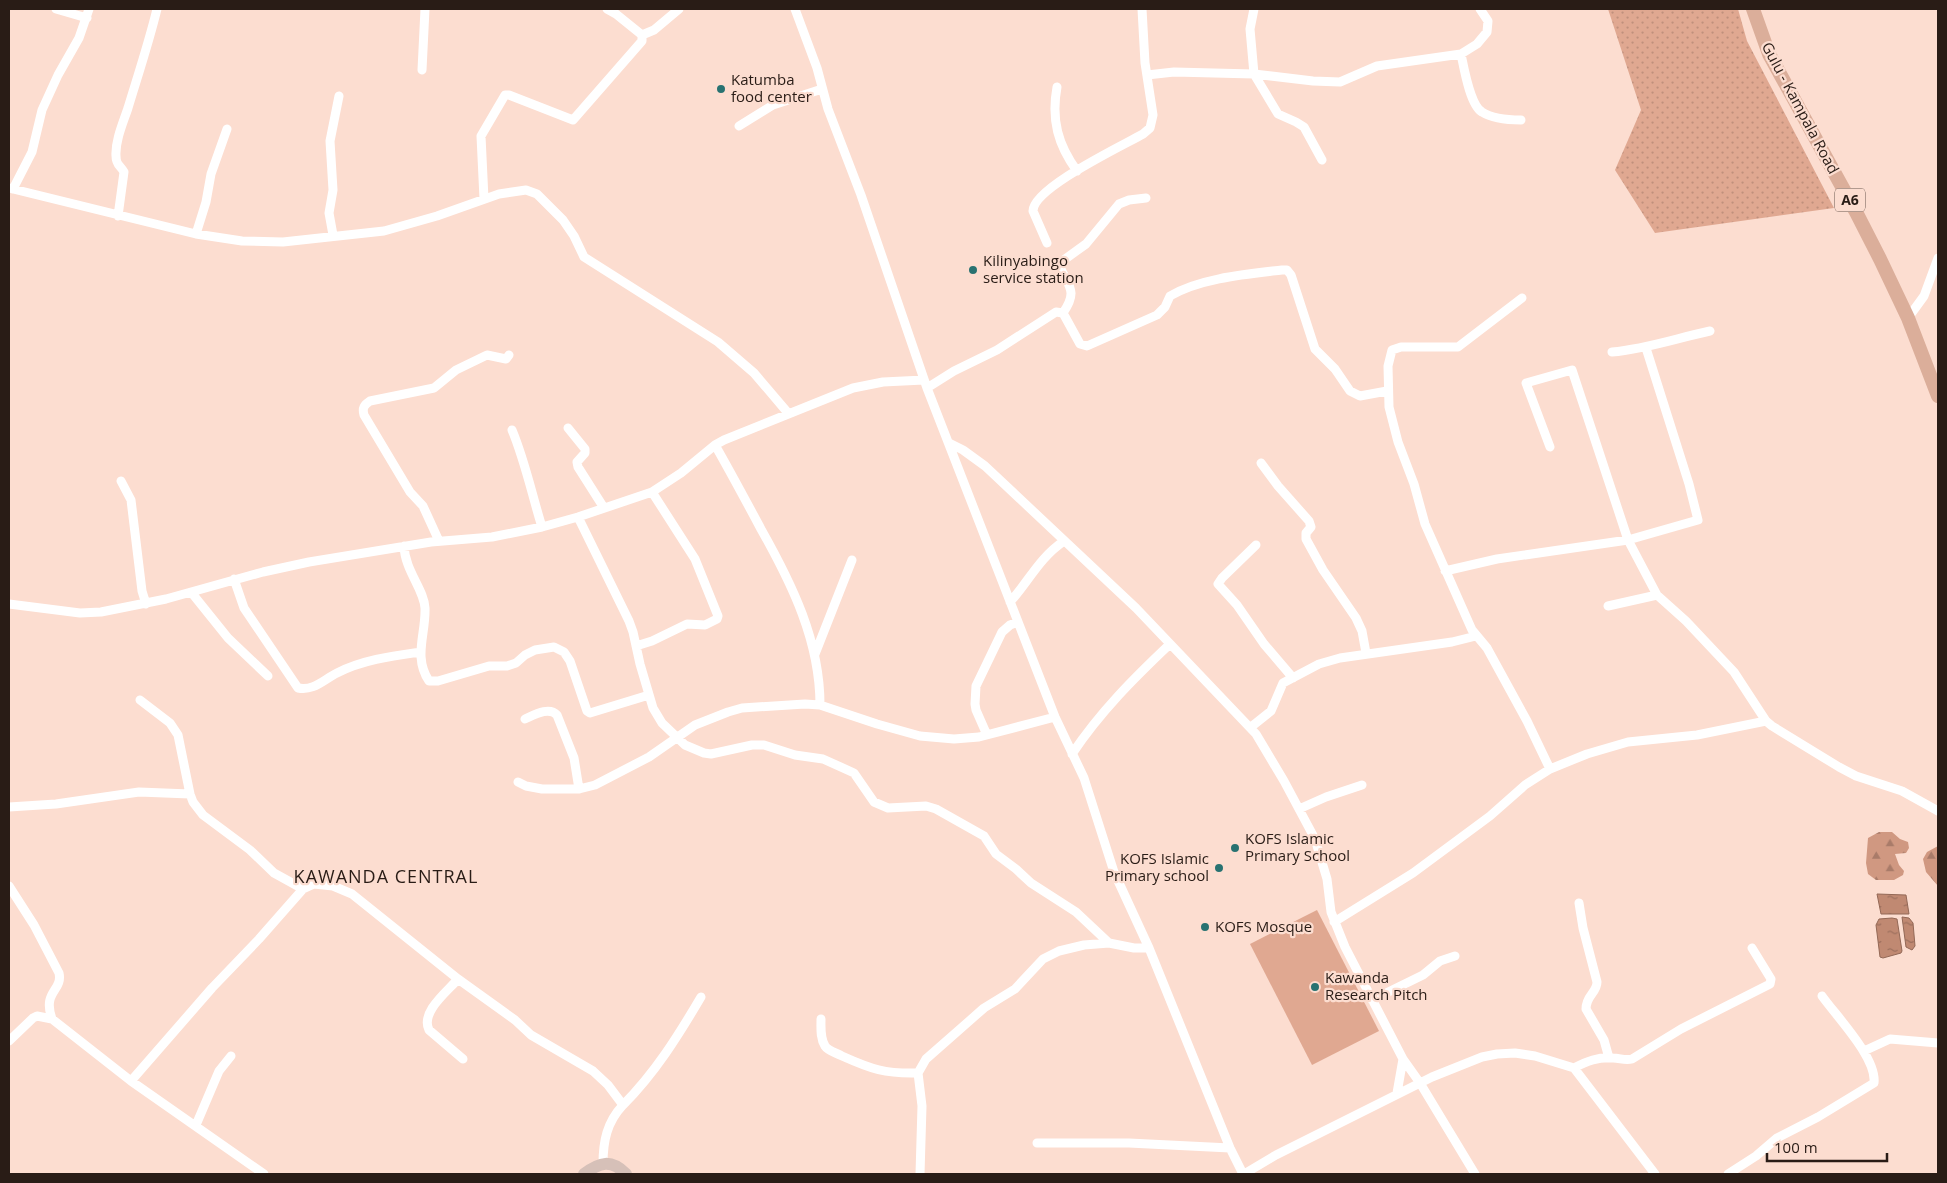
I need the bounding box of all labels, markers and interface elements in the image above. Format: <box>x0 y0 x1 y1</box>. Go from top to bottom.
street label: Gulu - Kampala Road <box>1758 38 1844 177</box>
place label: Katumba food center <box>731 69 812 106</box>
marker: Katumba food center <box>715 83 727 95</box>
road number: A6 <box>1835 188 1865 212</box>
place label: Kilinyabingo service station <box>983 250 1084 287</box>
marker: Kilinyabingo service station <box>967 264 979 276</box>
place label: KOFS Islamic Primary School <box>1245 828 1350 865</box>
marker: KOFS Islamic Primary School <box>1229 842 1241 854</box>
place label: KOFS Islamic Primary school <box>1105 848 1209 885</box>
marker: KOFS Islamic Primary school <box>1213 862 1225 874</box>
district label: KAWANDA CENTRAL <box>294 864 478 888</box>
place label: KOFS Mosque <box>1215 916 1312 936</box>
marker: KOFS Mosque <box>1199 921 1211 933</box>
place label: Kawanda Research Pitch <box>1325 967 1428 1004</box>
marker: Kawanda Research Pitch <box>1309 981 1321 993</box>
scale bar <box>1767 1130 1887 1162</box>
text: 100 m <box>1774 1137 1818 1157</box>

